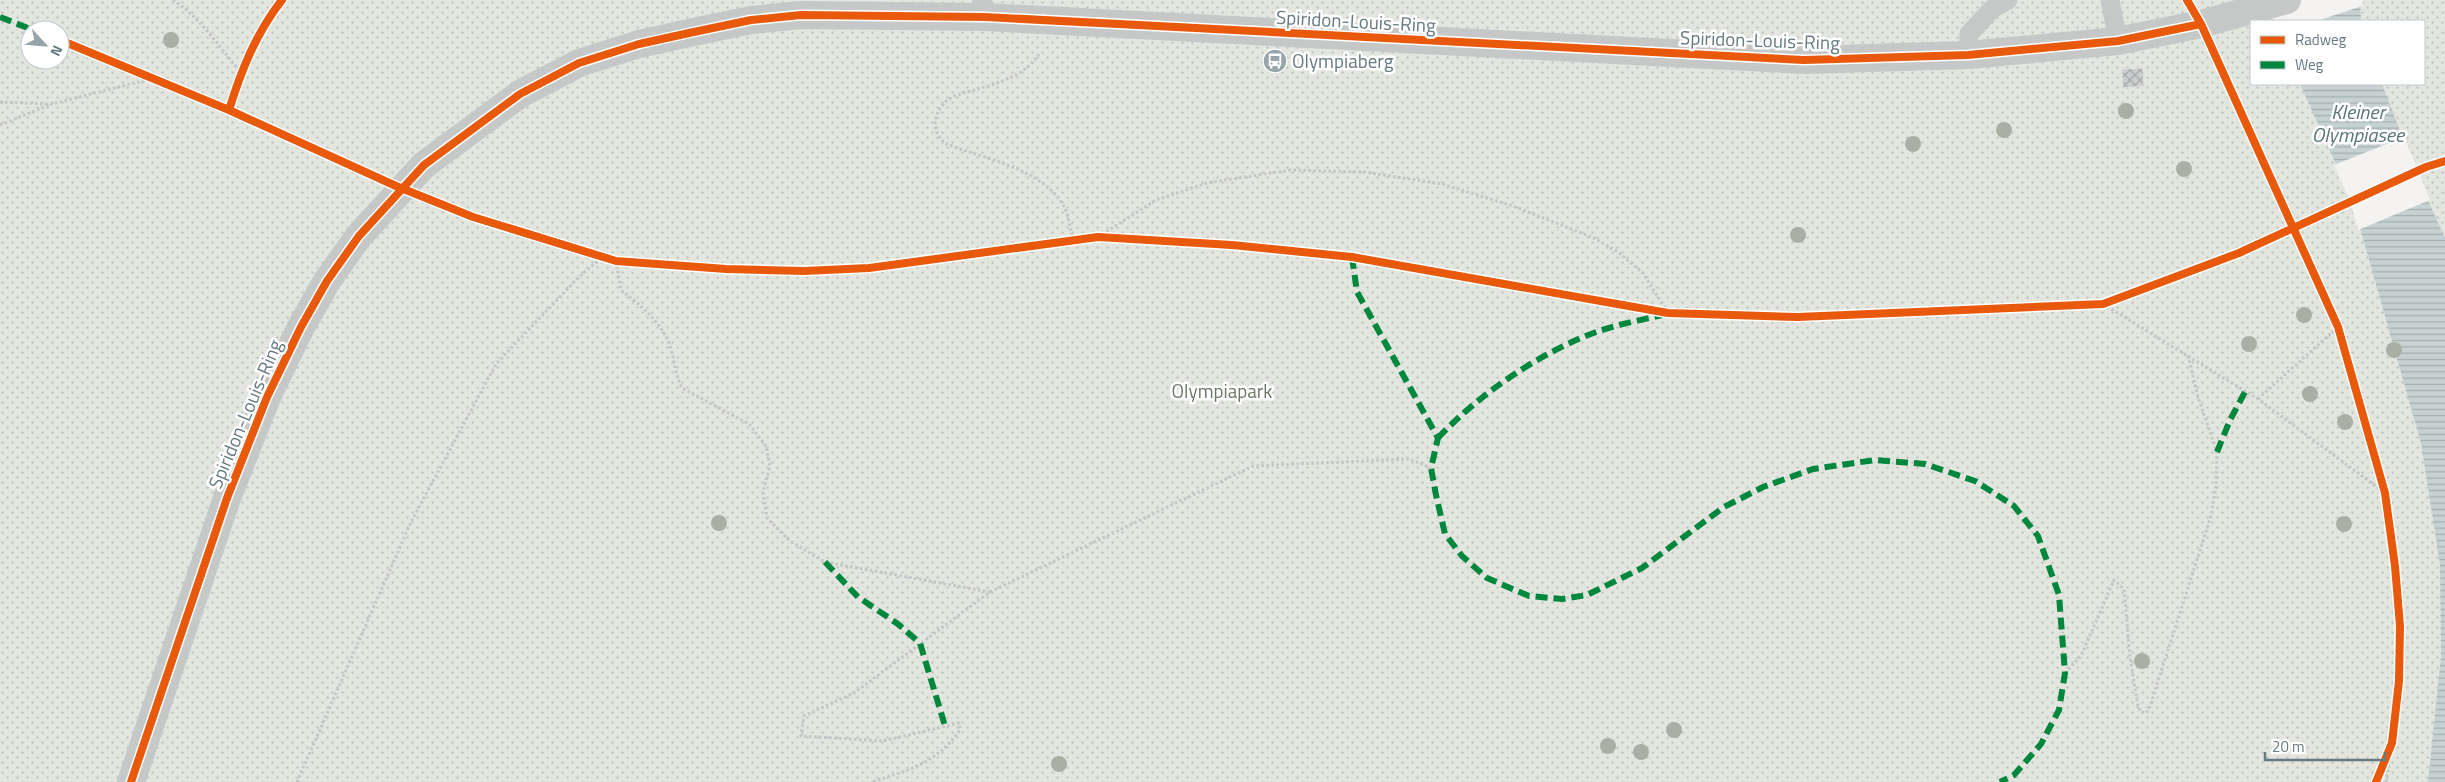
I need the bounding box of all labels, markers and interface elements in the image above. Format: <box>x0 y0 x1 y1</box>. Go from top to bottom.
street label: Spiridon-Louis-Ring <box>1275 2 1437 39</box>
north arrow <box>20 20 70 70</box>
legend <box>2250 20 2425 85</box>
street label: Spiridon-Louis-Ring <box>1680 22 1841 57</box>
text: Radweg <box>2295 28 2347 51</box>
text: N <box>46 42 69 60</box>
place label: Olympiaberg <box>1292 46 1394 75</box>
bus stop icon: Olympiaberg <box>1262 48 1288 74</box>
text: Weg <box>2295 53 2324 76</box>
water label: Kleiner Olympiasee <box>2312 96 2406 150</box>
street label: Spiridon-Louis-Ring <box>200 334 289 493</box>
park label: Olympiapark <box>1172 376 1272 405</box>
scale bar <box>2265 730 2385 762</box>
text: 20 m <box>2272 735 2305 758</box>

